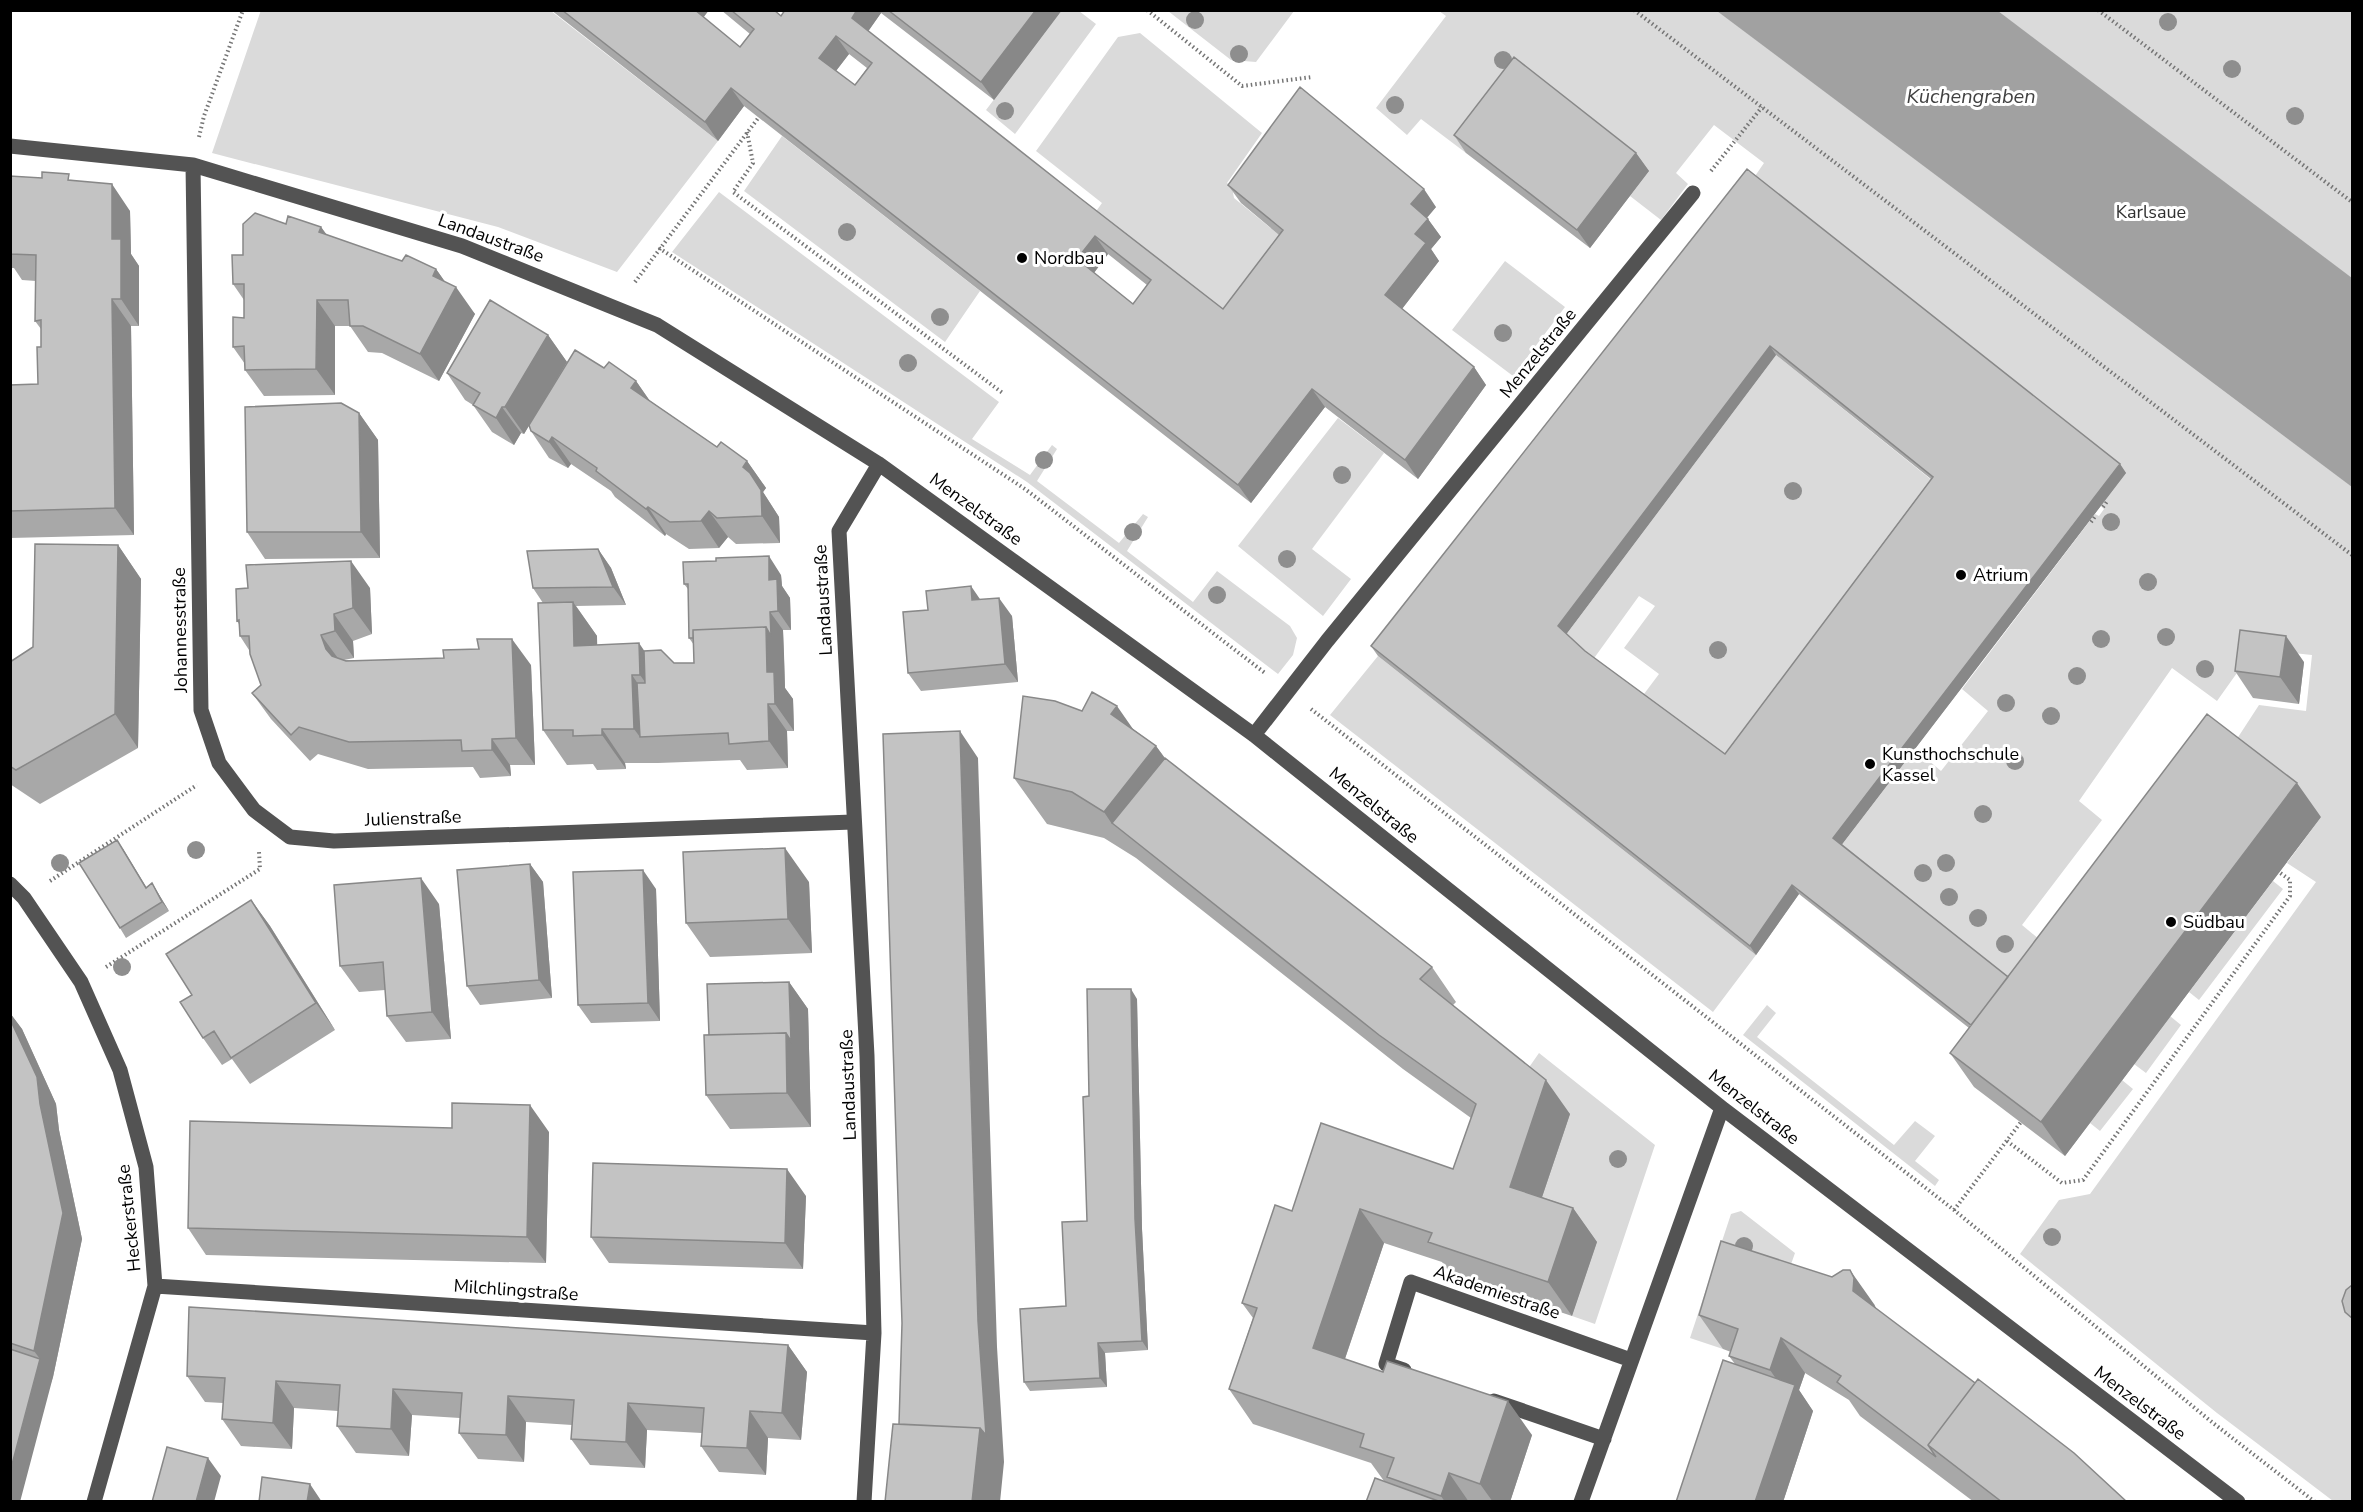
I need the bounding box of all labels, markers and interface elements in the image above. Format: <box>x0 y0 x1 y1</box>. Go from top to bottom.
water label: Küchengraben <box>1906 83 2036 110</box>
park label: Karlsaue <box>2116 200 2186 224</box>
street label: Landaustraße <box>435 208 547 268</box>
place label: Nordbau <box>1034 246 1104 270</box>
marker: Nordbau <box>1015 251 1029 265</box>
street label: Menzelstraße <box>1494 303 1582 403</box>
street label: Menzelstraße <box>925 467 1027 551</box>
street label: Landaustraße <box>808 544 838 656</box>
place label: Atrium <box>1973 563 2028 587</box>
street label: Johannesstraße <box>167 567 193 694</box>
marker: Atrium <box>1954 568 1968 582</box>
place label: Kunsthochschule Kassel <box>1882 742 2019 787</box>
marker: Kunsthochschule Kassel <box>1863 757 1877 771</box>
street label: Menzelstraße <box>1324 761 1424 849</box>
street label: Julienstraße <box>363 804 462 832</box>
place label: Südbau <box>2183 910 2245 934</box>
marker: Südbau <box>2164 915 2178 929</box>
street label: Landaustraße <box>834 1029 862 1141</box>
street label: Menzelstraße <box>1703 1064 1805 1150</box>
street label: Heckerstraße <box>111 1163 147 1273</box>
street label: Akademiestraße <box>1431 1259 1563 1325</box>
street label: Milchlingstraße <box>453 1274 579 1306</box>
street label: Menzelstraße <box>2089 1360 2191 1446</box>

